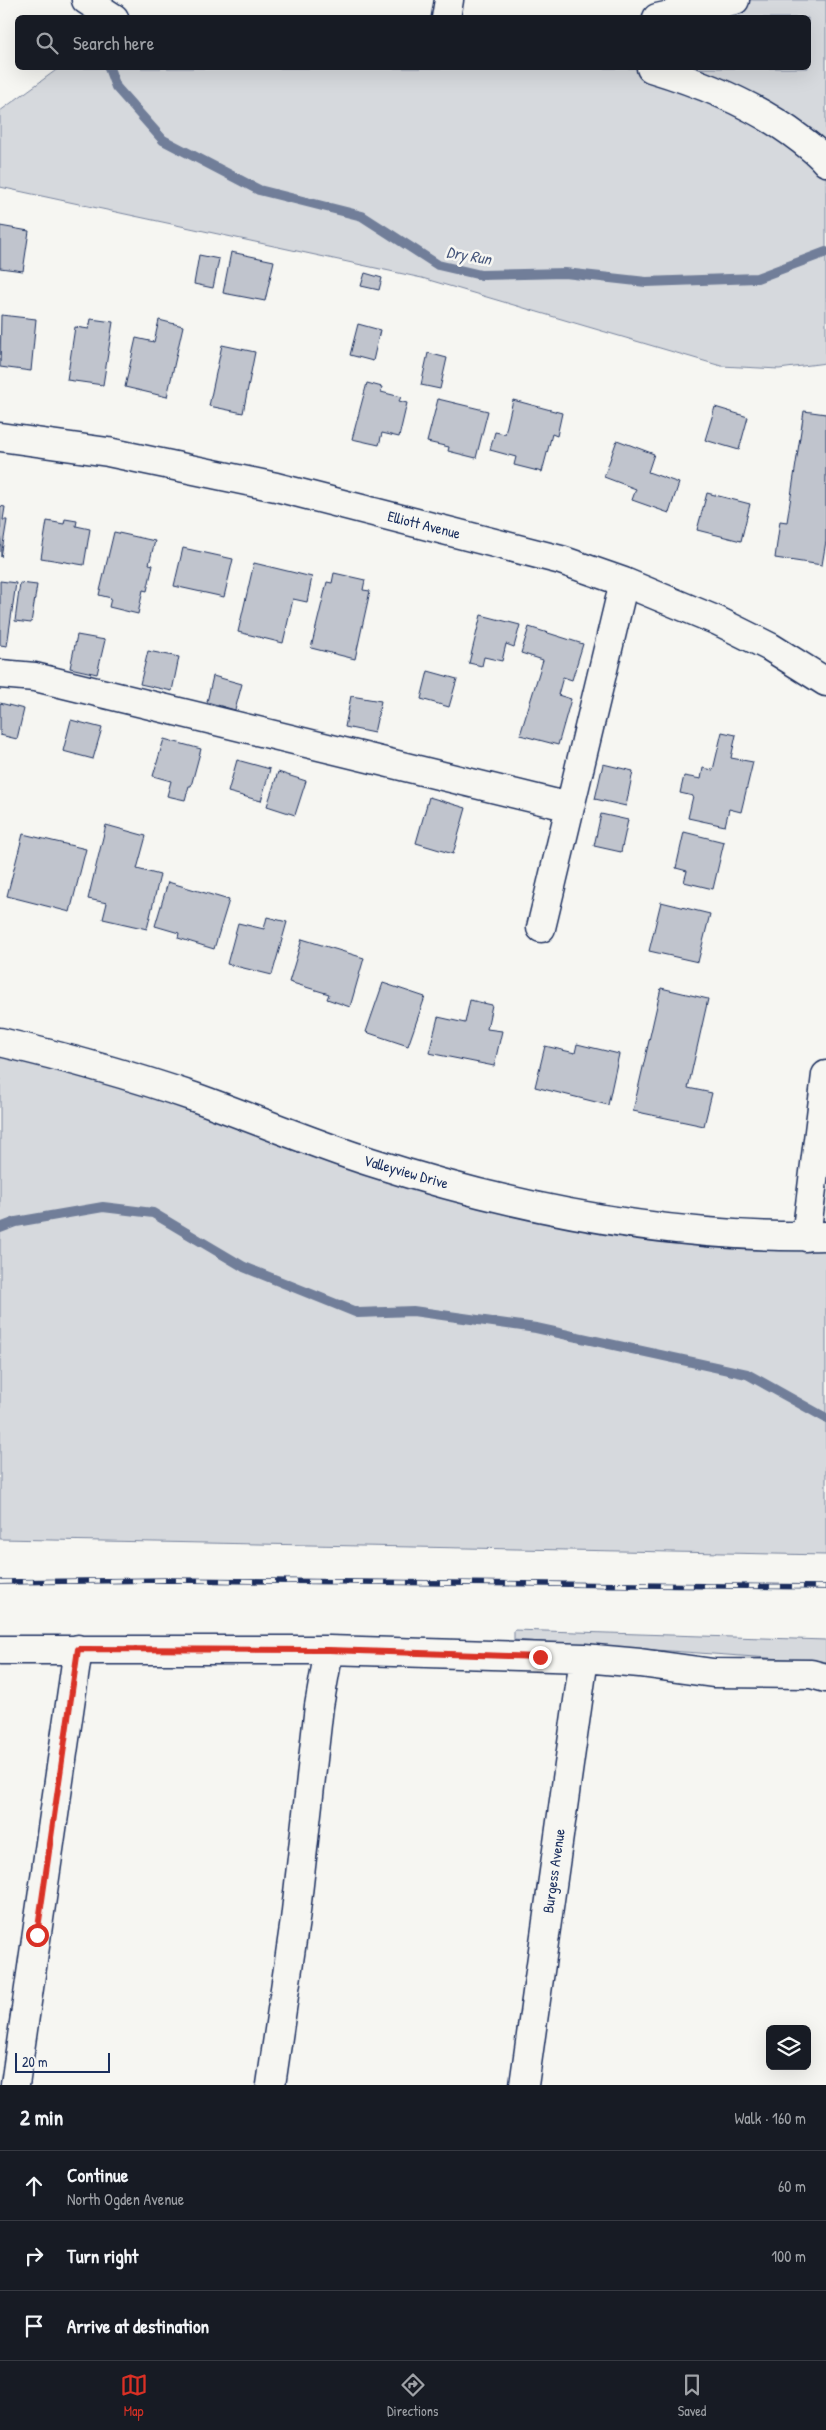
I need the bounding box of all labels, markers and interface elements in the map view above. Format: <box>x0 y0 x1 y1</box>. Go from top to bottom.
search box <box>15 15 811 70</box>
icon: search <box>33 29 61 57</box>
text: Search here <box>73 30 154 56</box>
water label: Dry Run <box>445 240 495 270</box>
street label: Elliott Avenue <box>386 505 463 544</box>
street label: Valleyview Drive <box>361 1149 451 1194</box>
route end <box>529 1646 552 1669</box>
street label: Burgess Avenue <box>537 1827 570 1915</box>
route start <box>26 1924 49 1947</box>
map controls <box>766 2025 811 2070</box>
button: layers <box>766 2025 811 2070</box>
scale bar <box>15 2050 110 2073</box>
text: 20 m <box>22 2052 48 2071</box>
text: 2 min <box>20 2103 63 2132</box>
text: Walk · 160 m <box>734 2107 806 2129</box>
text: Continue <box>67 2162 128 2188</box>
icon: ahead <box>20 2172 48 2200</box>
text: 60 m <box>778 2175 806 2197</box>
text: North Ogden Avenue <box>67 2188 184 2210</box>
icon: right <box>20 2242 48 2270</box>
text: Turn right <box>67 2243 138 2269</box>
text: 100 m <box>771 2245 806 2267</box>
icon: arrive <box>20 2312 48 2340</box>
text: Arrive at destination <box>67 2313 209 2339</box>
tab: Map <box>120 2371 148 2420</box>
tab: Directions <box>387 2371 438 2420</box>
tab: Saved <box>678 2371 706 2420</box>

